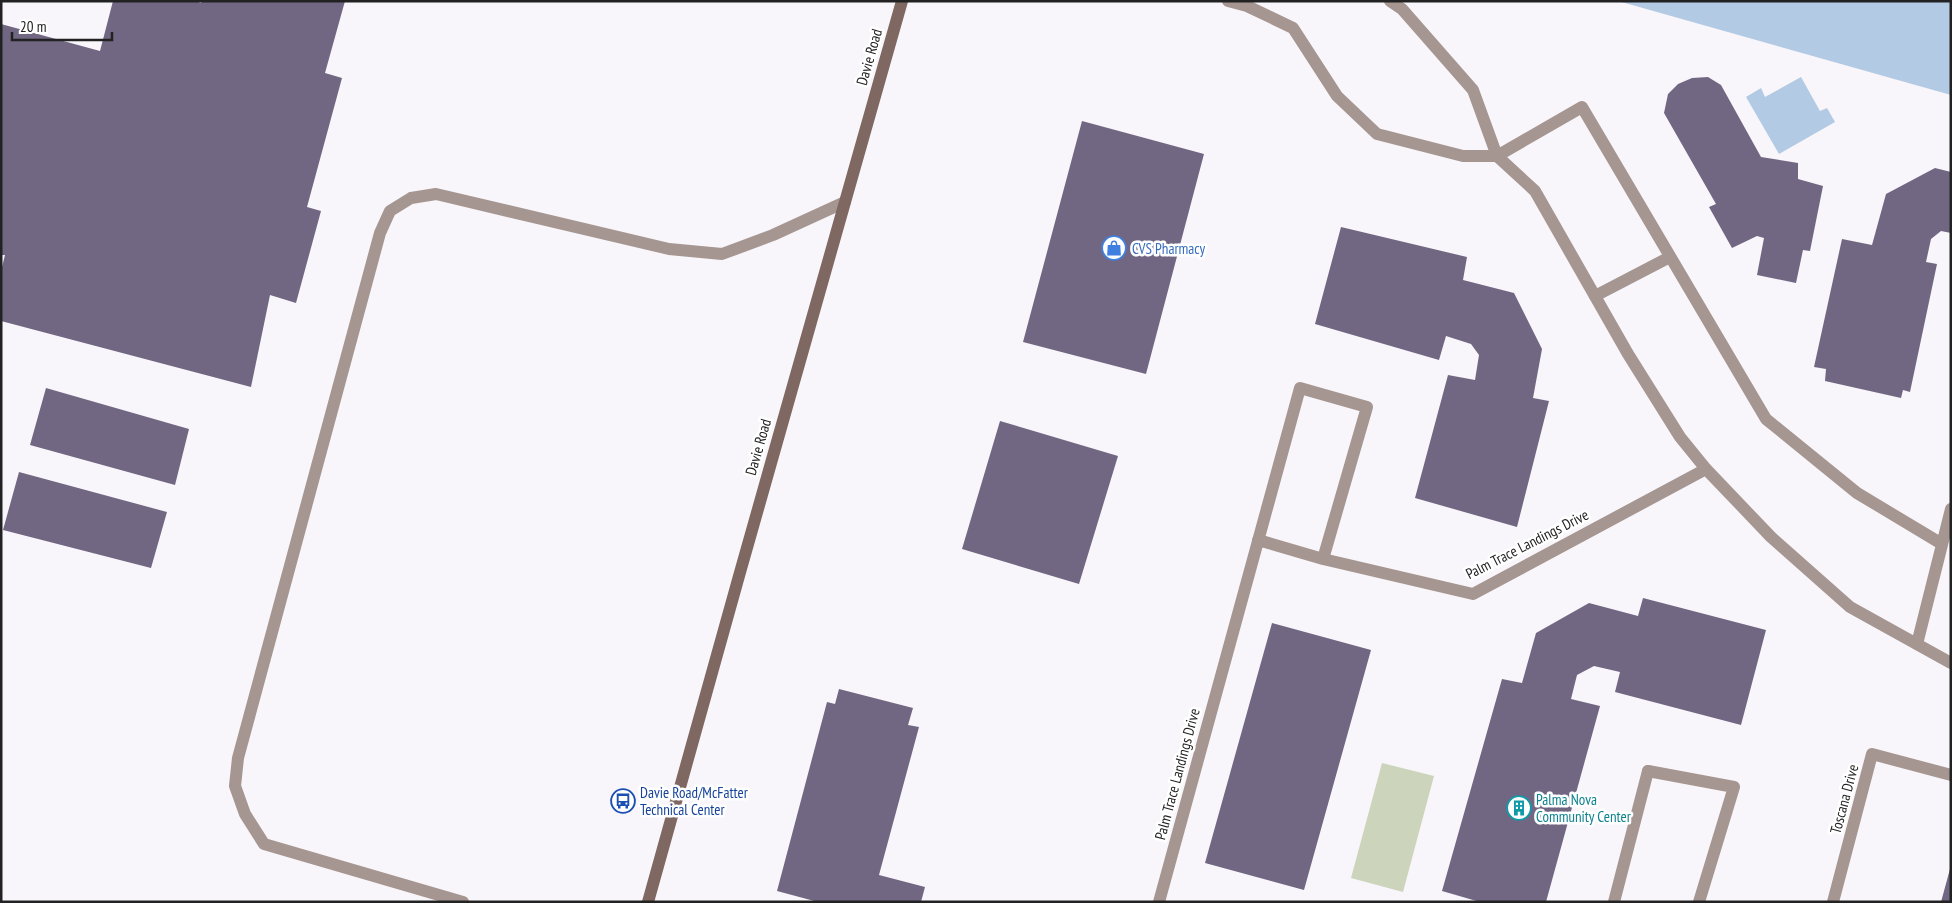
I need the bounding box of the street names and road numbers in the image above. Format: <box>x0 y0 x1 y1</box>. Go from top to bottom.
street label: Davie Road <box>852 27 886 87</box>
street label: Davie Road <box>741 417 775 477</box>
street label: Palm Trace Landings Drive <box>1462 505 1592 583</box>
street label: Palm Trace Landings Drive <box>1150 706 1204 842</box>
street label: Toscana Drive <box>1826 762 1862 836</box>

